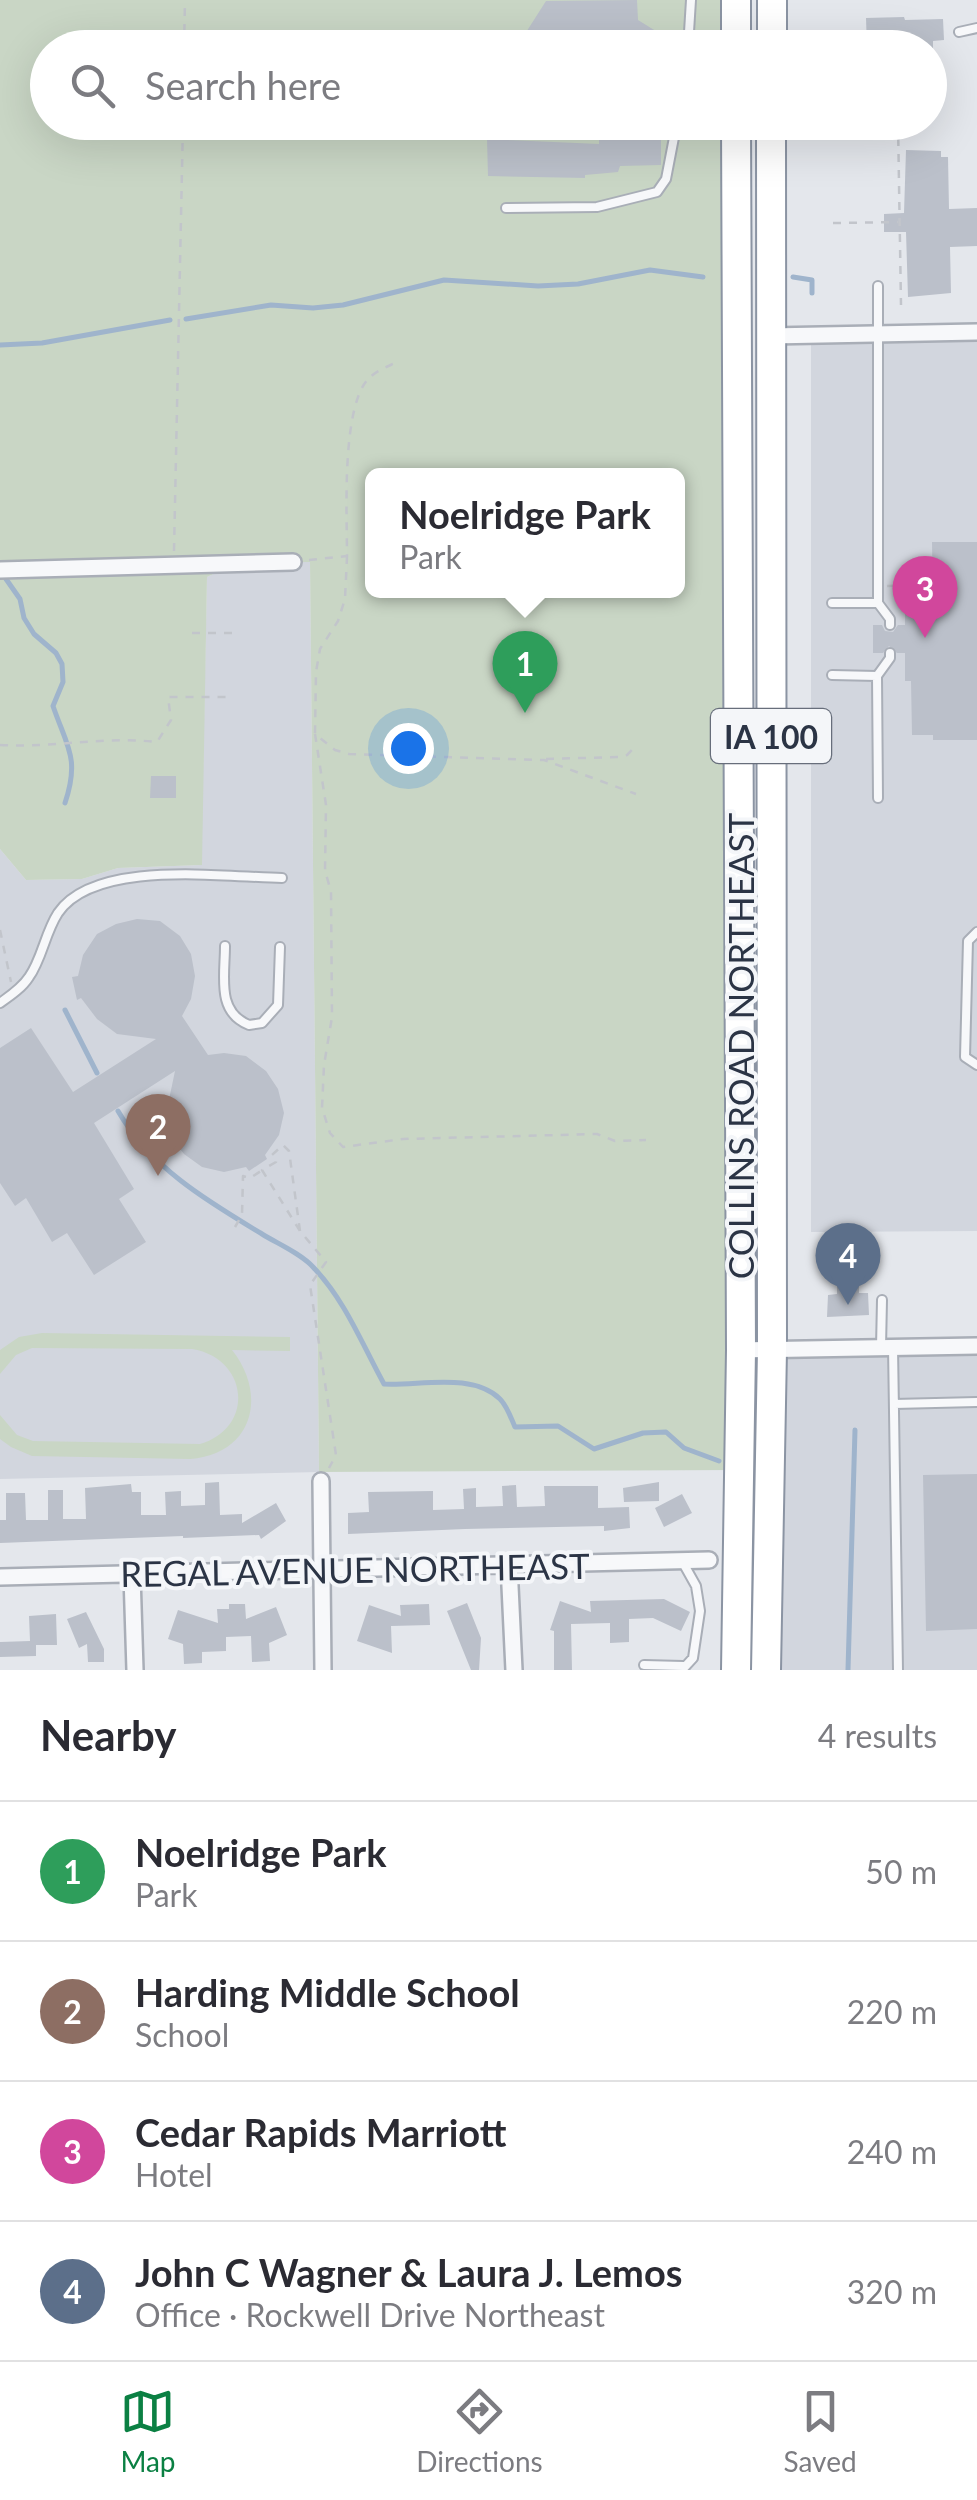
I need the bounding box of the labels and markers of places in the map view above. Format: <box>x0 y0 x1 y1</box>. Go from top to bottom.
pin: 3 <box>892 556 958 638</box>
pin: 1 <box>492 630 558 713</box>
pin: 2 <box>126 1094 190 1176</box>
pin: 4 <box>816 1222 880 1305</box>

